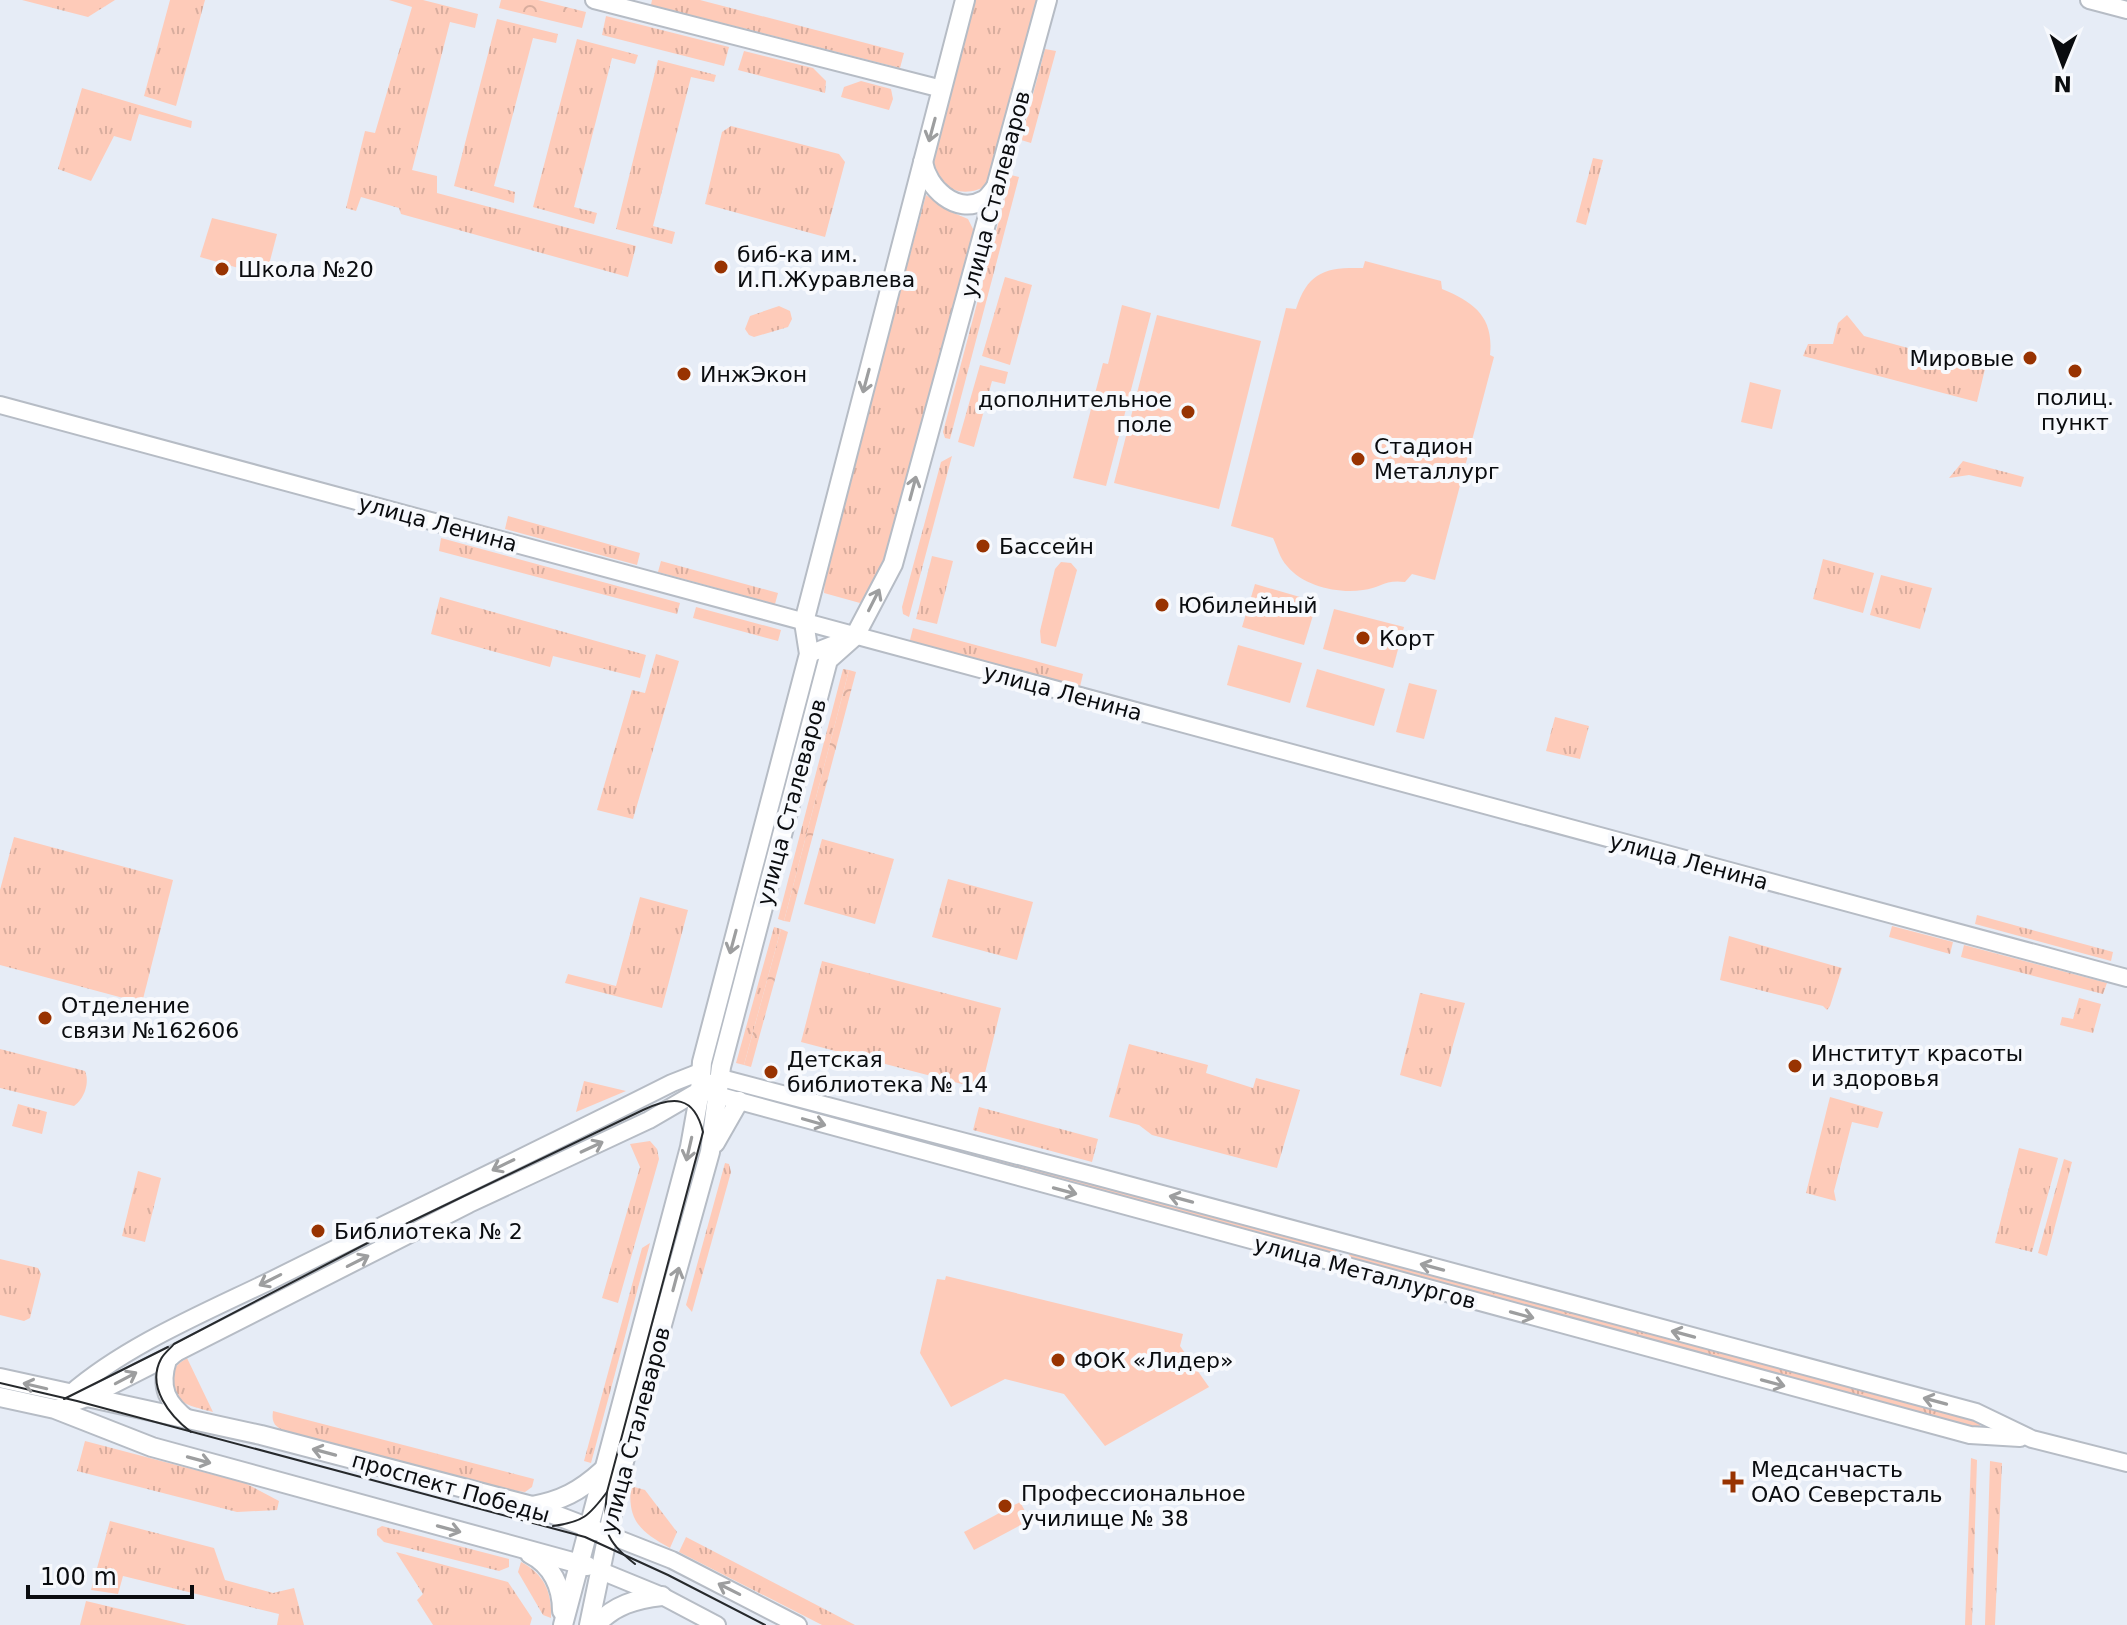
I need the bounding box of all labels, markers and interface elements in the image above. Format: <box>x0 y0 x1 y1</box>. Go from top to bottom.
north arrow <box>2023 24 2103 104</box>
text: N <box>2053 71 2072 96</box>
street label: улица Сталеваров <box>956 88 1035 300</box>
one-way arrow <box>923 116 938 142</box>
place label: биб-ка им. И.П.Журавлева <box>737 242 915 292</box>
place label: Школа №20 <box>238 257 374 282</box>
marker: биб-ка им. И.П.Журавлева <box>712 258 730 276</box>
marker: Школа №20 <box>213 260 231 278</box>
place label: Мировые <box>1909 346 2014 371</box>
marker: Мировые <box>2021 349 2039 367</box>
place label: ИнжЭкон <box>700 362 807 387</box>
marker: полиц. пункт <box>2066 362 2084 380</box>
marker: ИнжЭкон <box>675 365 693 383</box>
one-way arrow <box>858 368 873 394</box>
place label: полиц. пункт <box>2036 385 2114 435</box>
place label: дополнительное поле <box>978 387 1172 437</box>
marker: дополнительное поле <box>1179 403 1197 421</box>
place label: Стадион Металлург <box>1374 434 1499 484</box>
marker: Стадион Металлург <box>1349 450 1367 468</box>
one-way arrow <box>907 476 922 502</box>
street label: улица Ленина <box>356 490 520 557</box>
place label: Бассейн <box>999 534 1094 559</box>
marker: Бассейн <box>974 537 992 555</box>
one-way arrow <box>866 588 882 612</box>
place label: Юбилейный <box>1178 593 1318 618</box>
marker: Юбилейный <box>1153 596 1171 614</box>
place label: Корт <box>1379 626 1435 651</box>
marker: Корт <box>1354 629 1372 647</box>
street label: улица Ленина <box>981 659 1145 726</box>
street label: улица Сталеваров <box>752 696 831 908</box>
street label: улица Ленина <box>1607 828 1771 895</box>
one-way arrow <box>725 928 740 954</box>
place label: Отделение связи №162606 <box>61 993 239 1043</box>
marker: Отделение связи №162606 <box>36 1009 54 1027</box>
place label: Институт красоты и здоровья <box>1811 1041 2023 1091</box>
place label: Детская библиотека № 14 <box>787 1047 988 1097</box>
marker: Институт красоты и здоровья <box>1786 1057 1804 1075</box>
marker: Детская библиотека № 14 <box>762 1063 780 1081</box>
one-way arrow <box>801 1116 827 1131</box>
one-way arrow <box>681 1136 696 1161</box>
one-way arrow <box>579 1139 603 1154</box>
one-way arrow <box>491 1158 515 1173</box>
one-way arrow <box>1052 1184 1078 1199</box>
one-way arrow <box>1169 1191 1195 1206</box>
place label: Библиотека № 2 <box>334 1219 523 1244</box>
marker: Библиотека № 2 <box>309 1222 327 1240</box>
street label: улица Металлургов <box>1251 1231 1479 1314</box>
one-way arrow <box>346 1253 370 1268</box>
one-way arrow <box>1420 1259 1446 1274</box>
one-way arrow <box>669 1266 684 1292</box>
one-way arrow <box>259 1273 283 1289</box>
one-way arrow <box>1508 1308 1534 1323</box>
street label: улица Сталеваров <box>596 1324 675 1536</box>
one-way arrow <box>1671 1325 1697 1340</box>
place label: ФОК «Лидер» <box>1074 1348 1233 1373</box>
marker: ФОК «Лидер» <box>1049 1351 1067 1369</box>
one-way arrow <box>113 1369 137 1385</box>
one-way arrow <box>1759 1376 1785 1391</box>
one-way arrow <box>23 1378 48 1393</box>
one-way arrow <box>1922 1393 1948 1408</box>
one-way arrow <box>312 1443 338 1458</box>
street label: проспект Победы <box>349 1447 553 1528</box>
one-way arrow <box>185 1453 211 1468</box>
place label: Медсанчасть ОАО Северсталь <box>1751 1457 1942 1507</box>
marker: Медсанчасть ОАО Северсталь <box>1722 1471 1744 1493</box>
place label: Профессиональное училище № 38 <box>1021 1481 1246 1531</box>
marker: Профессиональное училище № 38 <box>996 1497 1014 1515</box>
one-way arrow <box>436 1523 462 1538</box>
scale bar <box>28 1549 192 1599</box>
text: 100 m <box>40 1563 117 1591</box>
one-way arrow <box>717 1581 741 1597</box>

